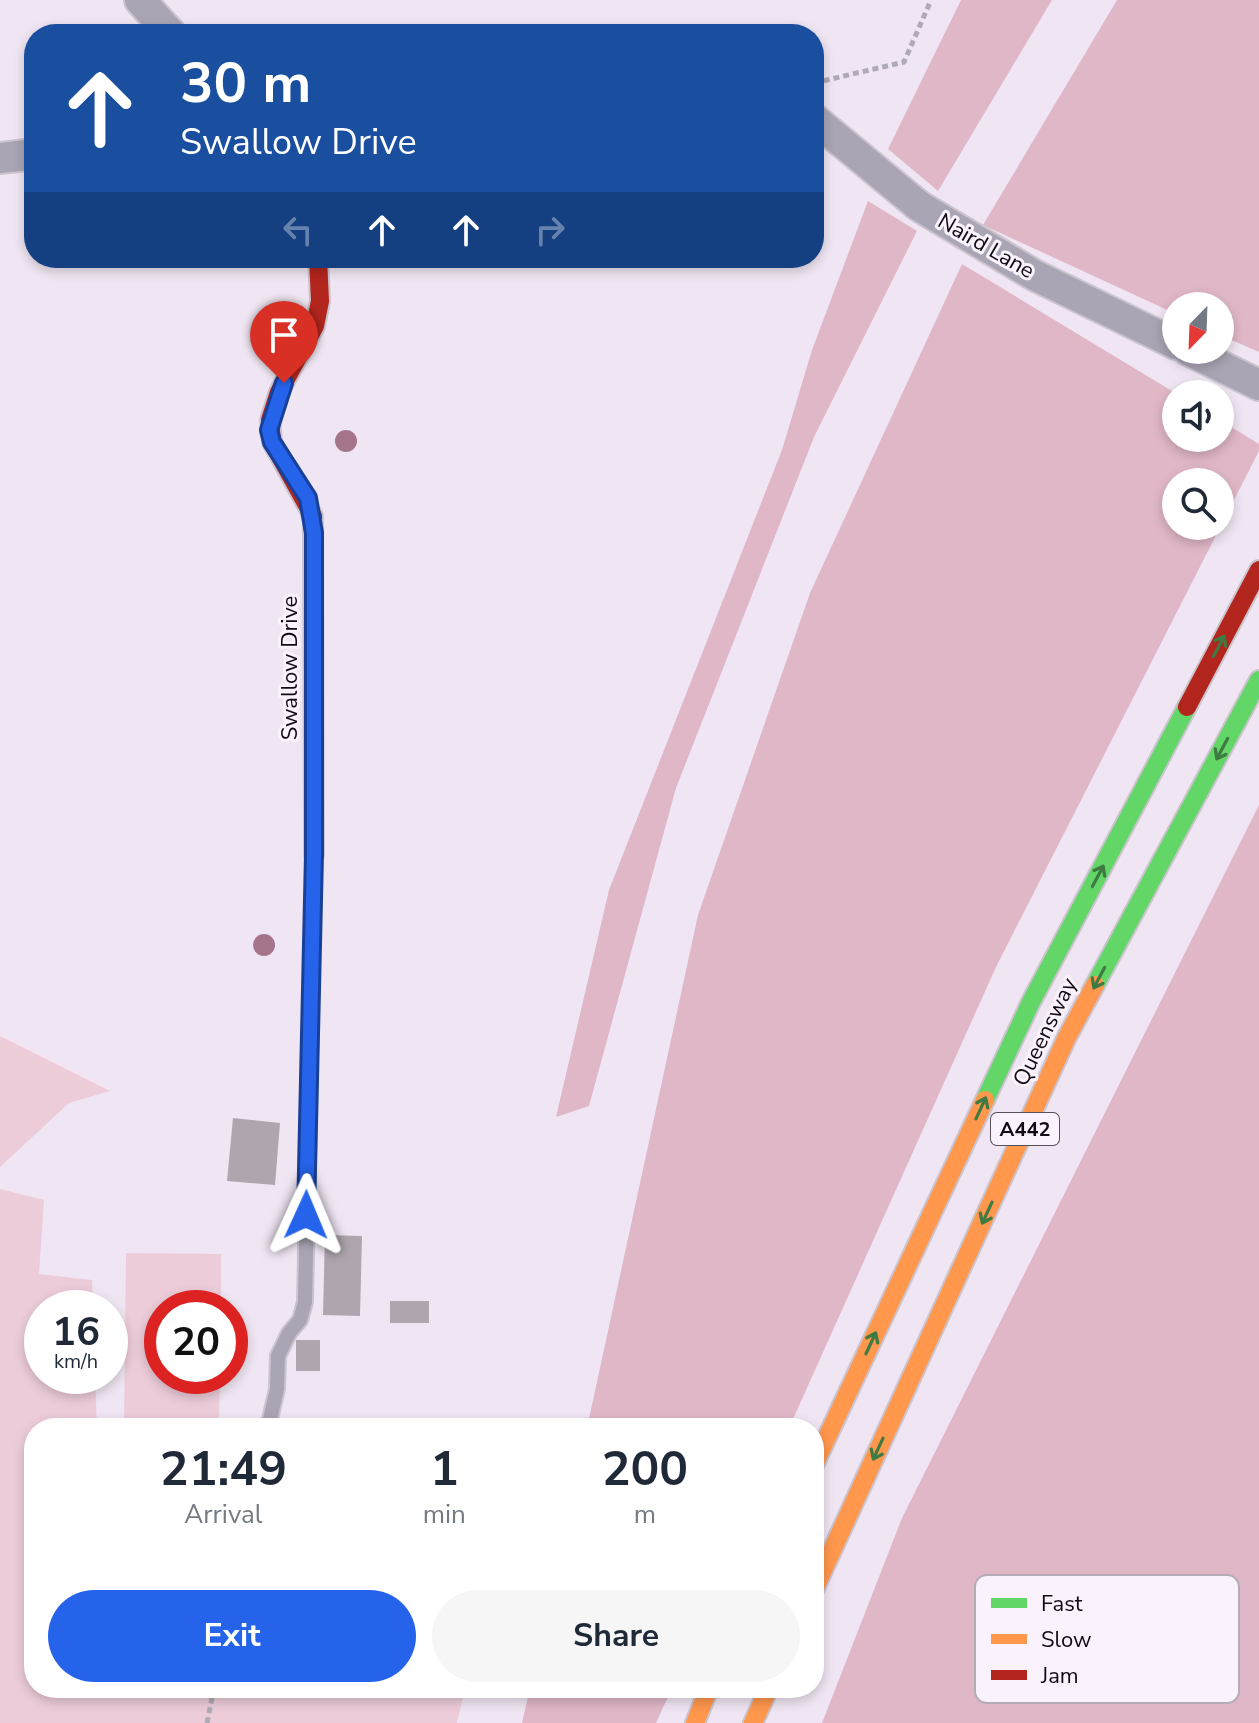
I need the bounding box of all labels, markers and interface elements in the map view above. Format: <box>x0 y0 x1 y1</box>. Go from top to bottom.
text: 30 m <box>180 45 311 122</box>
icon: ahead <box>48 56 152 160</box>
text: Swallow Drive <box>180 118 417 167</box>
street label: Naird Lane <box>932 206 1040 286</box>
icon: left <box>276 208 320 252</box>
icon: ahead <box>360 208 404 252</box>
icon: ahead <box>444 208 488 252</box>
icon: right <box>528 208 572 252</box>
north arrow <box>1162 292 1234 364</box>
map controls <box>1162 292 1234 540</box>
pin <box>250 301 318 383</box>
icon: arrive <box>262 313 306 357</box>
button: sound <box>1162 380 1234 452</box>
button: search <box>1162 468 1234 540</box>
street label: Swallow Drive <box>275 596 305 740</box>
one-way arrow <box>1212 634 1228 658</box>
one-way arrow <box>1214 737 1230 760</box>
one-way arrow <box>1090 864 1106 888</box>
one-way arrow <box>1090 966 1106 989</box>
street label: Queensway <box>1006 972 1084 1091</box>
one-way arrow <box>974 1096 989 1120</box>
road number: A442 <box>991 1113 1059 1145</box>
position arrow <box>264 1173 348 1257</box>
one-way arrow <box>978 1200 993 1224</box>
speed limit sign: 20 <box>144 1290 248 1394</box>
text: 16 <box>52 1305 100 1359</box>
one-way arrow <box>864 1332 879 1356</box>
text: km/h <box>54 1348 98 1375</box>
text: 21:49 <box>160 1436 287 1502</box>
text: 1 <box>430 1436 459 1502</box>
text: 200 <box>602 1436 688 1502</box>
one-way arrow <box>870 1436 885 1461</box>
text: Arrival <box>184 1497 263 1532</box>
text: min <box>423 1497 466 1532</box>
text: m <box>634 1497 656 1532</box>
legend <box>975 1575 1239 1703</box>
text: Fast <box>1041 1589 1083 1619</box>
button: Exit <box>48 1590 416 1682</box>
button: Share <box>432 1590 800 1682</box>
text: Slow <box>1041 1625 1092 1655</box>
text: Jam <box>1040 1661 1079 1691</box>

